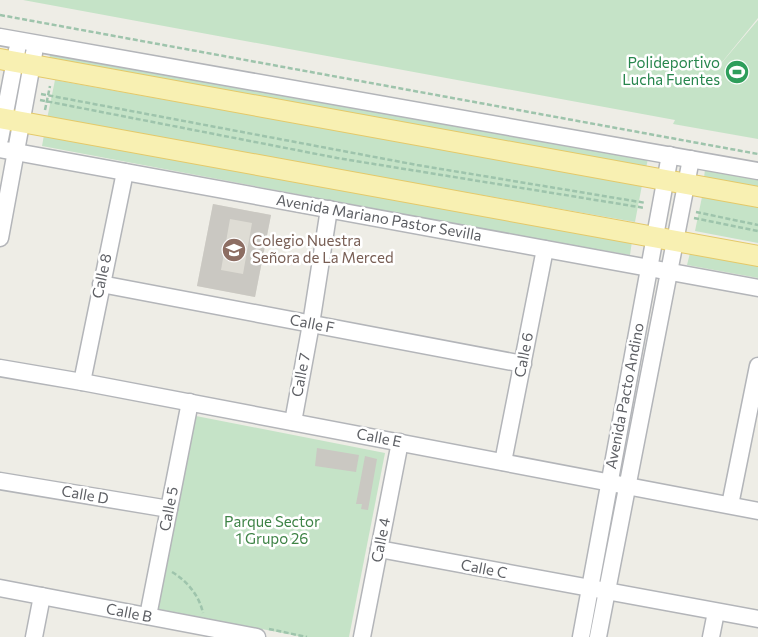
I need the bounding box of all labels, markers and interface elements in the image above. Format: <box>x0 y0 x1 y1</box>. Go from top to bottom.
place label: Polideportivo Lucha Fuentes <box>622 53 720 88</box>
sports icon: Polideportivo Lucha Fuentes <box>724 59 750 85</box>
street label: Avenida Mariano Pastor Sevilla <box>275 190 483 244</box>
place label: Colegio Nuestra Señora de La Merced <box>252 231 394 266</box>
school or university icon: Colegio Nuestra Señora de La Merced <box>221 237 247 263</box>
street label: Calle 8 <box>87 252 115 300</box>
street label: Calle F <box>288 310 336 336</box>
street label: Avenida Pacto Andino <box>601 321 647 470</box>
street label: Calle 6 <box>510 331 536 379</box>
street label: Calle 7 <box>287 351 313 398</box>
street label: Calle E <box>355 424 403 450</box>
street label: Calle D <box>60 481 110 507</box>
street label: Calle 5 <box>155 485 181 533</box>
park label: Parque Sector 1 Grupo 26 <box>224 512 320 547</box>
street label: Calle 4 <box>367 516 393 564</box>
street label: Calle C <box>459 555 509 581</box>
street label: Calle B <box>105 599 154 625</box>

